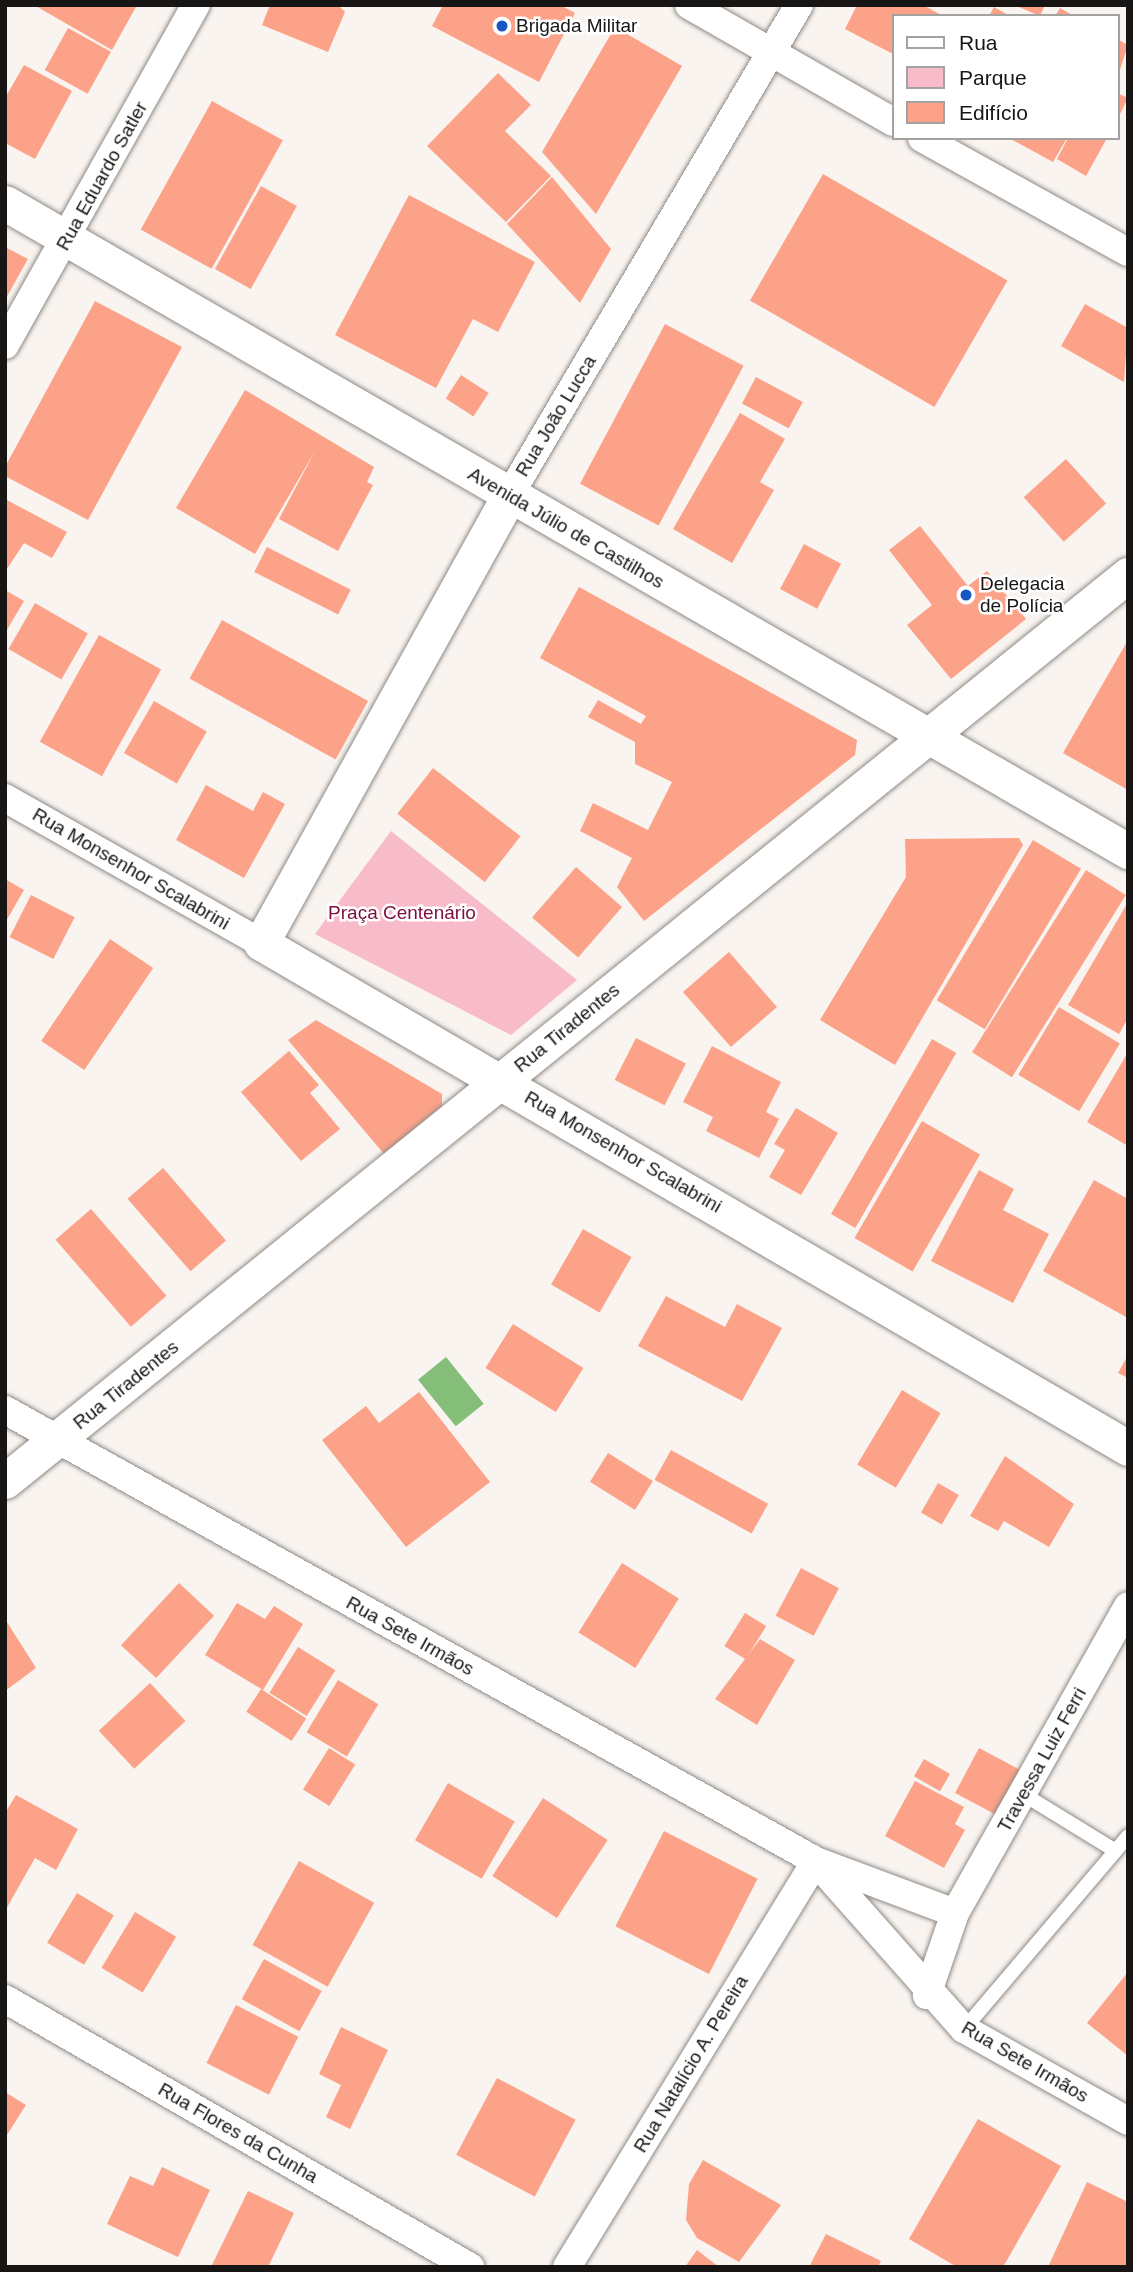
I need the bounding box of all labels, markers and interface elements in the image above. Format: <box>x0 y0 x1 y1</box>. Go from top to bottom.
legend <box>892 14 1119 140</box>
place label: Brigada Militar <box>516 15 637 37</box>
marker: Brigada Militar <box>494 18 510 34</box>
text: Rua <box>959 31 998 54</box>
text: Parque <box>959 66 1027 89</box>
street label: Rua Eduardo Satler <box>52 97 152 255</box>
text: Edifício <box>959 101 1028 124</box>
street label: Rua João Lucca <box>511 351 601 481</box>
street label: Avenida Júlio de Castilhos <box>464 463 668 593</box>
place label: Delegacia de Polícia <box>980 573 1064 617</box>
marker: Delegacia de Polícia <box>958 587 974 603</box>
street label: Rua Monsenhor Scalabrini <box>28 803 234 935</box>
park label: Praça Centenário <box>328 902 476 924</box>
street label: Rua Tiradentes <box>510 978 624 1078</box>
street label: Rua Monsenhor Scalabrini <box>520 1086 726 1218</box>
street label: Rua Tiradentes <box>69 1335 183 1435</box>
street label: Rua Sete Irmãos <box>342 1591 478 1681</box>
street label: Travessa Luiz Ferri <box>993 1684 1091 1836</box>
street label: Rua Natalício A. Pereira <box>629 1971 753 2157</box>
street label: Rua Sete Irmãos <box>958 2016 1092 2108</box>
street label: Rua Flores da Cunha <box>154 2078 322 2188</box>

